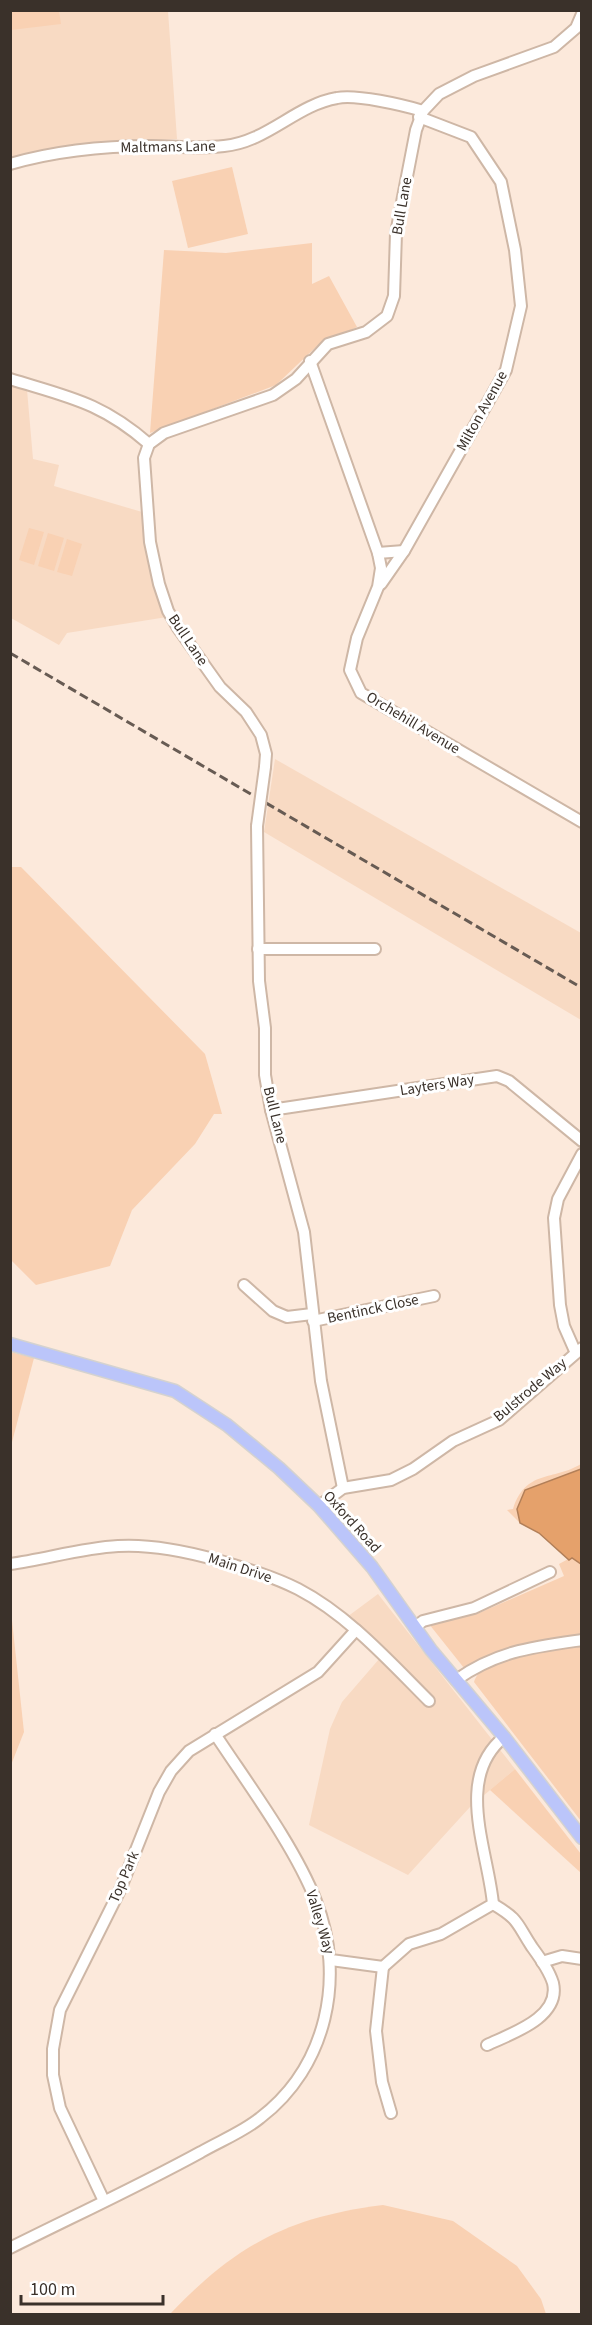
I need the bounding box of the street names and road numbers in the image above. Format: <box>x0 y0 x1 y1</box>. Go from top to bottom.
street label: Maltmans Lane <box>120 136 216 158</box>
street label: Bull Lane <box>387 176 417 236</box>
street label: Milton Avenue <box>451 367 513 455</box>
street label: Bull Lane <box>163 610 213 670</box>
street label: Orchehill Avenue <box>362 687 464 759</box>
street label: Layters Way <box>398 1069 476 1101</box>
street label: Bull Lane <box>258 1084 292 1146</box>
street label: Bentinck Close <box>325 1289 421 1329</box>
street label: Bulstrode Way <box>489 1353 571 1427</box>
street label: Oxford Road <box>318 1486 386 1558</box>
street label: Main Drive <box>205 1548 275 1588</box>
street label: Top Park <box>104 1847 145 1906</box>
street label: Valley Way <box>300 1887 340 1957</box>

